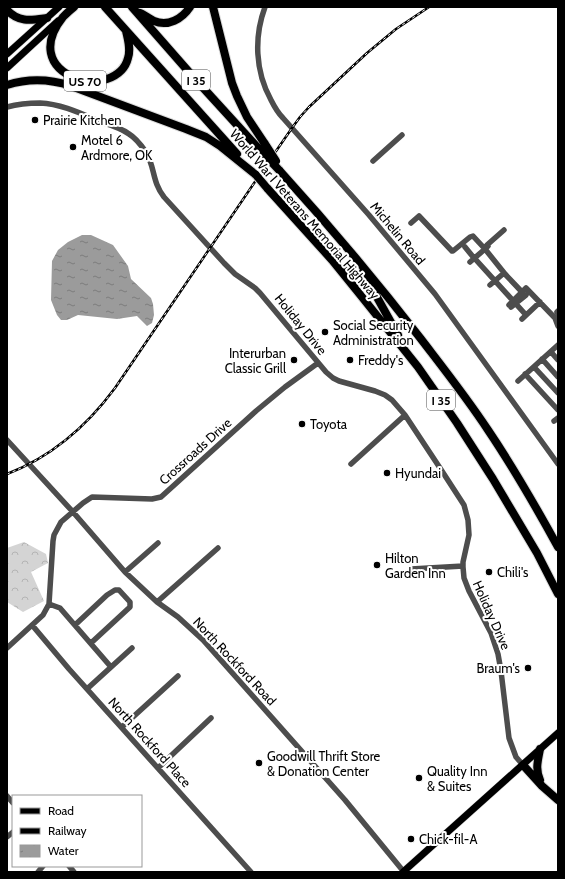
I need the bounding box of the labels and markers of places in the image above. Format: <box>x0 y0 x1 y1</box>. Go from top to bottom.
place label: Prairie Kitchen <box>43 112 121 128</box>
marker: Prairie Kitchen <box>30 115 40 125</box>
place label: Motel 6 Ardmore, OK <box>81 132 153 163</box>
marker: Motel 6 Ardmore, OK <box>68 142 78 152</box>
place label: Social Security Administration <box>333 317 414 348</box>
marker: Social Security Administration <box>320 327 330 337</box>
place label: Interurban Classic Grill <box>225 345 286 376</box>
place label: Freddy's <box>358 352 404 368</box>
marker: Interurban Classic Grill <box>289 355 299 365</box>
marker: Freddy's <box>345 355 355 365</box>
place label: Toyota <box>310 416 348 432</box>
marker: Toyota <box>297 419 307 429</box>
place label: Hyundai <box>395 465 441 481</box>
marker: Hyundai <box>382 468 392 478</box>
place label: Hilton Garden Inn <box>385 550 446 581</box>
marker: Hilton Garden Inn <box>372 560 382 570</box>
place label: Chili's <box>497 564 529 580</box>
marker: Chili's <box>484 567 494 577</box>
place label: Braum's <box>477 660 521 676</box>
marker: Braum's <box>523 663 533 673</box>
place label: Goodwill Thrift Store & Donation Center <box>267 748 381 779</box>
marker: Goodwill Thrift Store & Donation Center <box>254 758 264 768</box>
place label: Quality Inn & Suites <box>427 763 487 794</box>
marker: Quality Inn & Suites <box>414 773 424 783</box>
place label: Chick-fil-A <box>419 831 477 847</box>
marker: Chick-fil-A <box>406 834 416 844</box>

